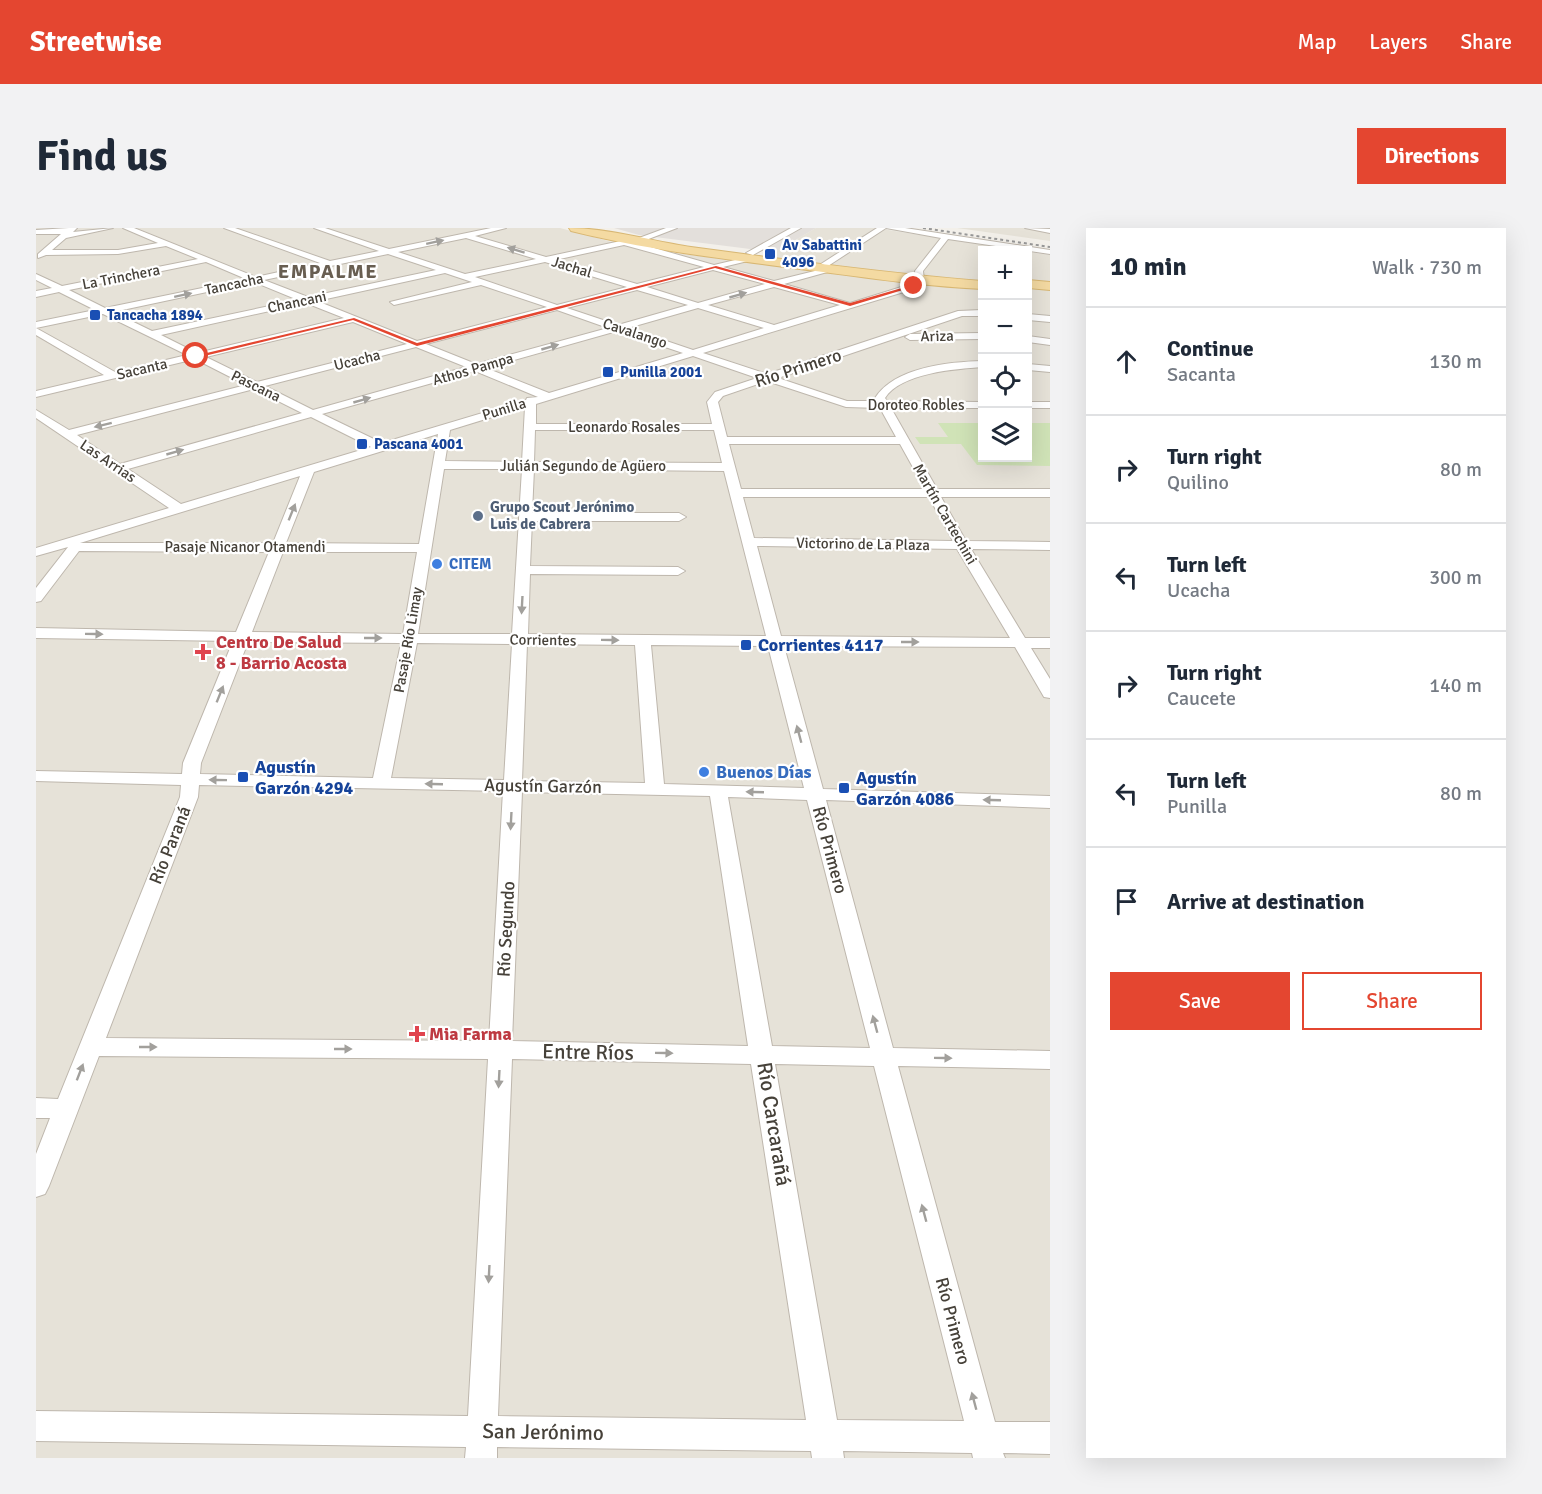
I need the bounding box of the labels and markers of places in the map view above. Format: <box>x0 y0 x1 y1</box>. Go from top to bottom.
place label: Av Sabattini 4096 <box>782 236 862 271</box>
marker: Av Sabattini 4096 <box>763 247 777 261</box>
place label: Tancacha 1894 <box>107 306 203 324</box>
marker: Tancacha 1894 <box>88 308 102 322</box>
place label: Punilla 2001 <box>620 363 702 381</box>
marker: Punilla 2001 <box>601 365 615 379</box>
place label: Pascana 4001 <box>374 435 463 453</box>
marker: Pascana 4001 <box>355 437 369 451</box>
place label: Grupo Scout Jerónimo Luis de Cabrera <box>490 498 634 533</box>
marker: Grupo Scout Jerónimo Luis de Cabrera <box>471 509 485 523</box>
place label: CITEM <box>449 555 492 573</box>
marker: CITEM <box>430 557 444 571</box>
place label: Centro De Salud 8 - Barrio Acosta <box>216 631 347 674</box>
place label: Corrientes 4117 <box>758 634 884 656</box>
marker: Corrientes 4117 <box>739 638 753 652</box>
marker: Centro De Salud 8 - Barrio Acosta <box>194 643 212 661</box>
place label: Agustín Garzón 4294 <box>255 756 354 799</box>
place label: Buenos Días <box>716 761 812 783</box>
marker: Buenos Días <box>697 765 711 779</box>
place label: Agustín Garzón 4086 <box>856 767 955 810</box>
marker: Agustín Garzón 4294 <box>236 770 250 784</box>
marker: Agustín Garzón 4086 <box>837 781 851 795</box>
place label: Mia Farma <box>429 1023 512 1045</box>
marker: Mia Farma <box>410 1027 424 1041</box>

